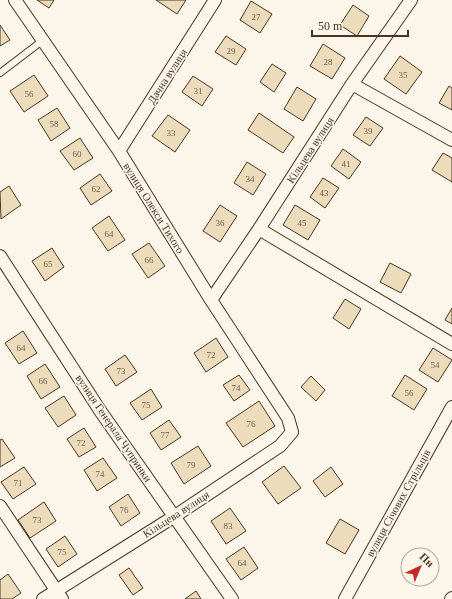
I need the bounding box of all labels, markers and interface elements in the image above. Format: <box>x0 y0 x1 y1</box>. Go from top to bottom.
house number: 27 <box>252 12 261 22</box>
scale bar <box>312 12 408 38</box>
text: 50 m <box>318 19 343 33</box>
street label: Дачна вулиця <box>145 46 189 106</box>
house number: 29 <box>227 46 236 56</box>
house number: 28 <box>324 57 333 67</box>
house number: 35 <box>399 70 408 80</box>
house number: 31 <box>194 86 203 96</box>
house number: 56 <box>25 89 34 99</box>
street label: Кільцева вулиця <box>284 115 336 185</box>
house number: 58 <box>50 119 59 129</box>
house number: 39 <box>364 126 373 136</box>
house number: 33 <box>167 128 176 138</box>
house number: 60 <box>73 149 82 159</box>
house number: 41 <box>342 159 351 169</box>
street label: вулиця Олекси Тихого <box>121 161 187 256</box>
house number: 34 <box>246 174 255 184</box>
house number: 62 <box>92 184 101 194</box>
house number: 43 <box>320 188 329 198</box>
house number: 36 <box>216 218 225 228</box>
house number: 45 <box>298 218 307 228</box>
house number: 64 <box>105 229 114 239</box>
house number: 66 <box>145 255 154 265</box>
house number: 65 <box>44 259 53 269</box>
house number: 64 <box>17 343 26 353</box>
house number: 72 <box>207 350 216 360</box>
house number: 54 <box>431 360 440 370</box>
house number: 73 <box>117 366 126 376</box>
street label: вулиця Генерала Чупринки <box>74 372 154 484</box>
house number: 66 <box>39 376 48 386</box>
house number: 74 <box>232 383 241 393</box>
house number: 56 <box>405 388 414 398</box>
house number: 75 <box>142 400 151 410</box>
house number: 76 <box>247 419 256 429</box>
house number: 77 <box>161 430 170 440</box>
house number: 72 <box>77 438 86 448</box>
street label: вулиця Січових Стрільців <box>363 447 433 559</box>
house number: 79 <box>187 460 196 470</box>
house number: 74 <box>96 469 105 479</box>
house number: 71 <box>14 478 23 488</box>
street label: Кільцева вулиця <box>141 488 211 540</box>
house number: 76 <box>120 505 129 515</box>
house number: 73 <box>33 515 42 525</box>
house number: 83 <box>224 521 233 531</box>
house number: 75 <box>58 547 67 557</box>
north arrow <box>400 547 440 587</box>
text: Пн <box>417 550 437 570</box>
house number: 64 <box>238 558 247 568</box>

